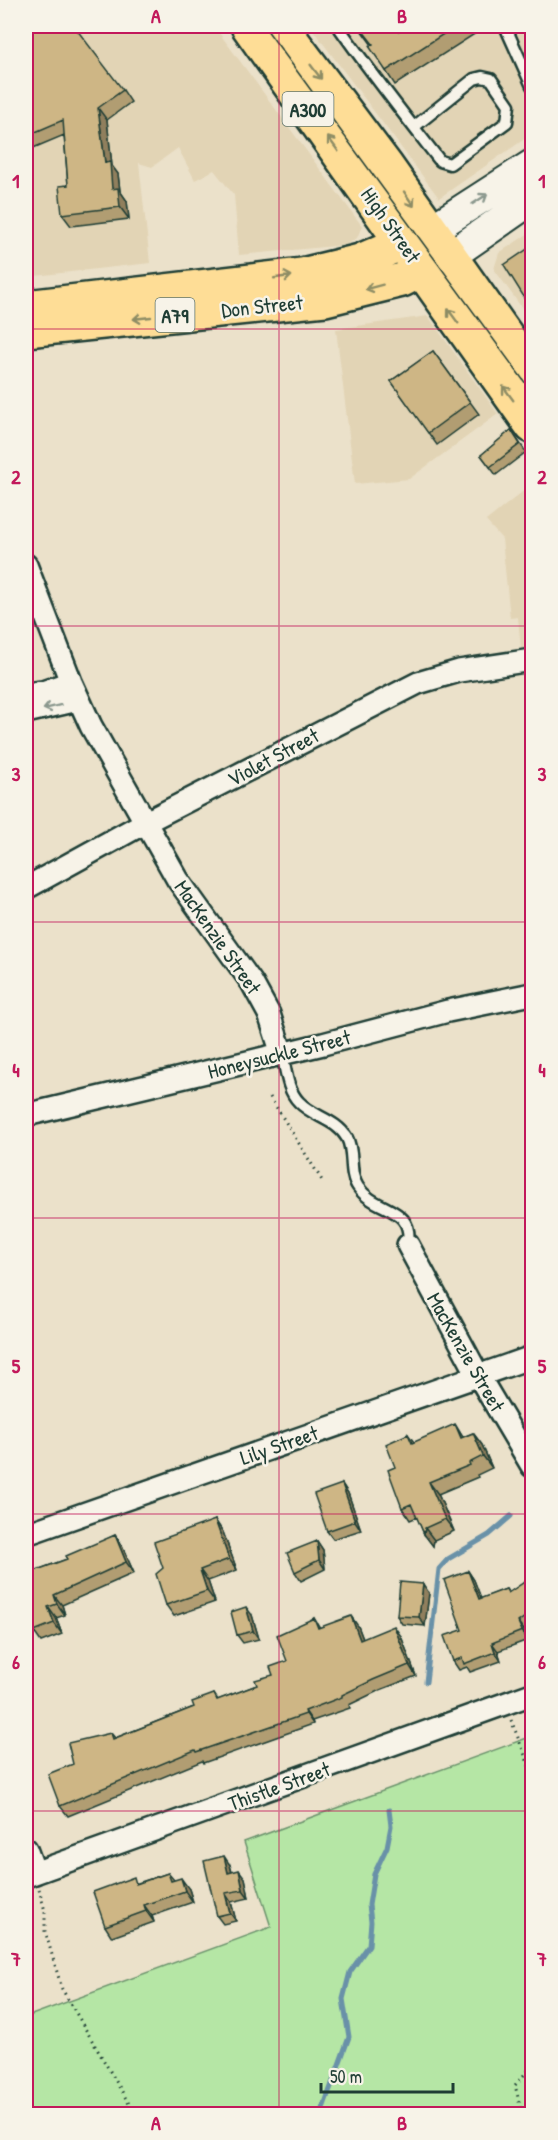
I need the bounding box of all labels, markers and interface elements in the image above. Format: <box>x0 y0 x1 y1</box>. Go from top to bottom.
text: A <box>151 2 161 29</box>
text: B <box>397 2 407 29</box>
one-way arrow <box>310 64 322 80</box>
road number: A300 <box>282 92 334 126</box>
one-way arrow <box>327 137 339 153</box>
text: 1 <box>12 167 20 194</box>
text: 1 <box>538 167 546 194</box>
street label: High Street <box>354 181 428 269</box>
one-way arrow <box>403 190 415 207</box>
one-way arrow <box>471 193 488 205</box>
one-way arrow <box>273 272 293 283</box>
one-way arrow <box>365 282 384 294</box>
street label: Don Street <box>220 287 305 325</box>
road number: A79 <box>156 298 195 332</box>
one-way arrow <box>447 308 460 324</box>
one-way arrow <box>132 313 152 324</box>
one-way arrow <box>502 386 515 402</box>
text: 2 <box>11 463 21 490</box>
text: 2 <box>537 463 547 490</box>
one-way arrow <box>43 701 62 713</box>
street label: Violet Street <box>222 720 325 793</box>
text: 3 <box>12 760 21 787</box>
text: 3 <box>538 760 547 787</box>
street label: MacKenzie Street <box>168 874 269 1001</box>
street label: Honeysuckle Street <box>205 1022 354 1086</box>
text: 4 <box>12 1056 20 1083</box>
text: 4 <box>538 1056 546 1083</box>
street label: MacKenzie Street <box>420 1287 512 1418</box>
text: 5 <box>12 1352 21 1379</box>
text: 5 <box>538 1352 547 1379</box>
street label: Lily Street <box>236 1418 323 1472</box>
text: 6 <box>12 1648 20 1675</box>
text: 6 <box>538 1648 546 1675</box>
street label: Thistle Street <box>224 1754 335 1818</box>
text: 7 <box>10 1945 21 1972</box>
text: 7 <box>536 1945 547 1972</box>
scale bar <box>321 2056 453 2094</box>
text: 50 m <box>330 2064 362 2089</box>
text: A <box>151 2109 161 2136</box>
text: B <box>397 2109 407 2136</box>

